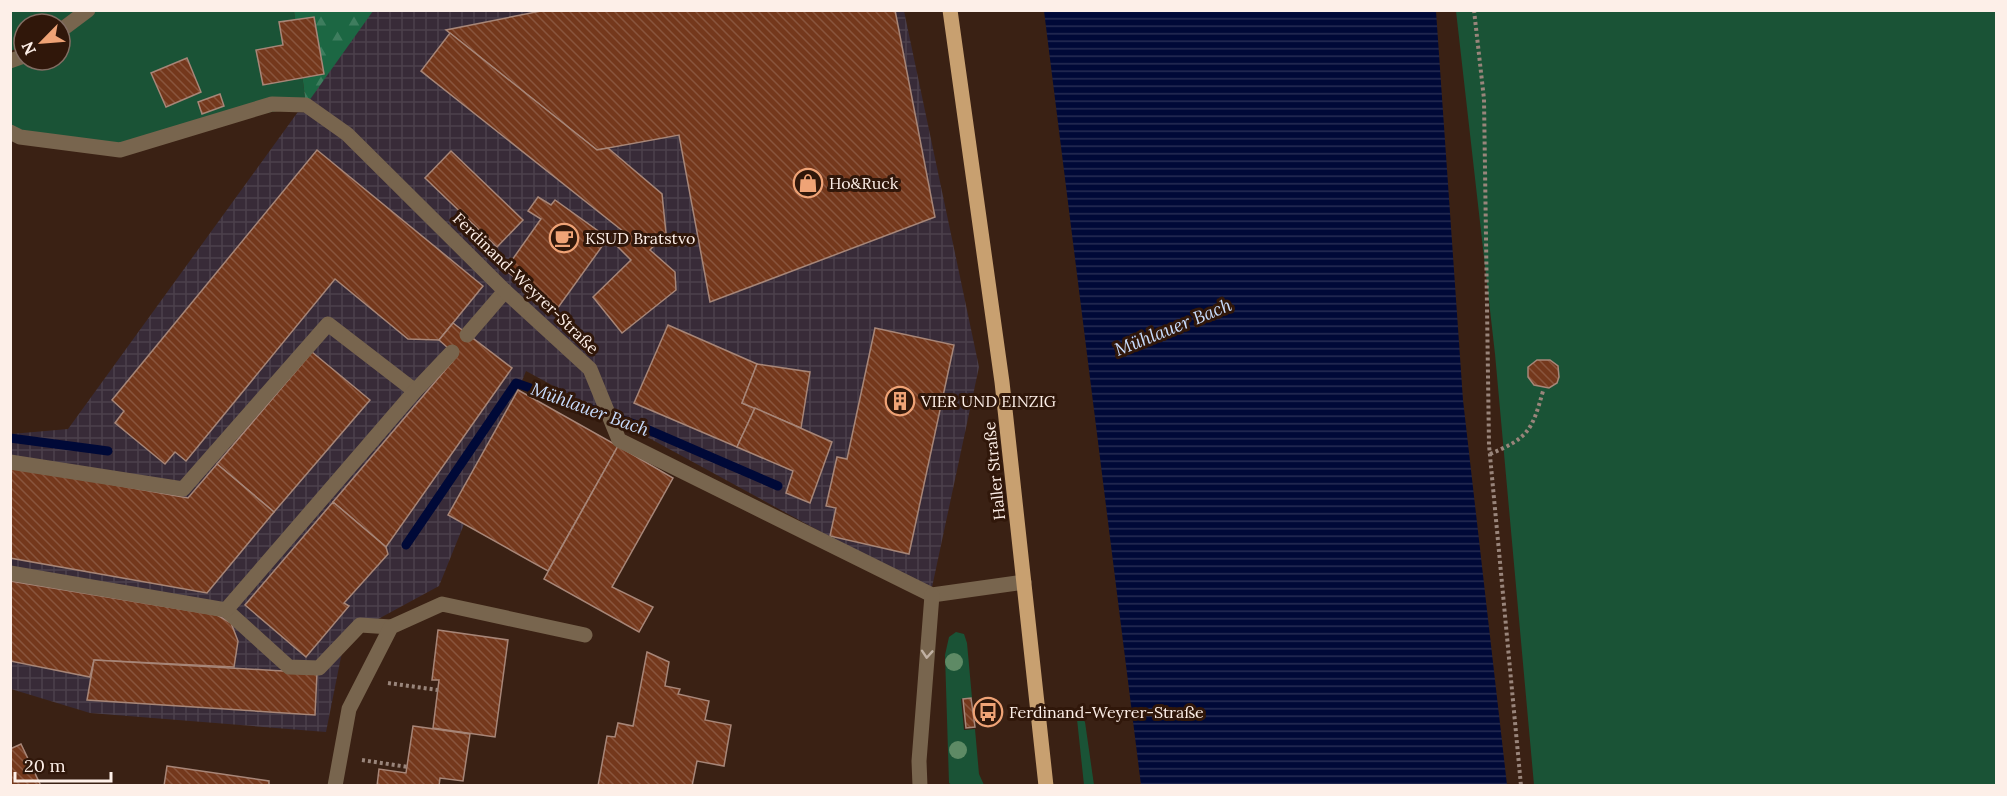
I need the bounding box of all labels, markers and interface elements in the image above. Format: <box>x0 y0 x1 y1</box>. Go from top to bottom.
north arrow <box>12 12 72 72</box>
text: N <box>17 39 40 58</box>
shop icon: Ho&Ruck <box>792 167 824 199</box>
place label: Ho&Ruck <box>829 173 899 193</box>
street label: Ferdinand-Weyrer-Straße <box>449 208 603 358</box>
cafe icon: KSUD Bratstvo <box>548 222 580 254</box>
place label: KSUD Bratstvo <box>585 228 695 248</box>
water label: Mühlauer Bach <box>1111 293 1236 361</box>
water label: Mühlauer Bach <box>528 377 653 441</box>
building icon: VIER UND EINZIG <box>884 385 916 417</box>
place label: VIER UND EINZIG <box>920 391 1056 411</box>
street label: Haller Straße <box>979 420 1009 521</box>
one-way arrow <box>921 649 934 658</box>
bus stop icon: Ferdinand-Weyrer-Straße <box>972 696 1004 728</box>
place label: Ferdinand-Weyrer-Straße <box>1009 702 1204 722</box>
scale bar <box>15 745 111 783</box>
text: 20 m <box>24 754 66 777</box>

